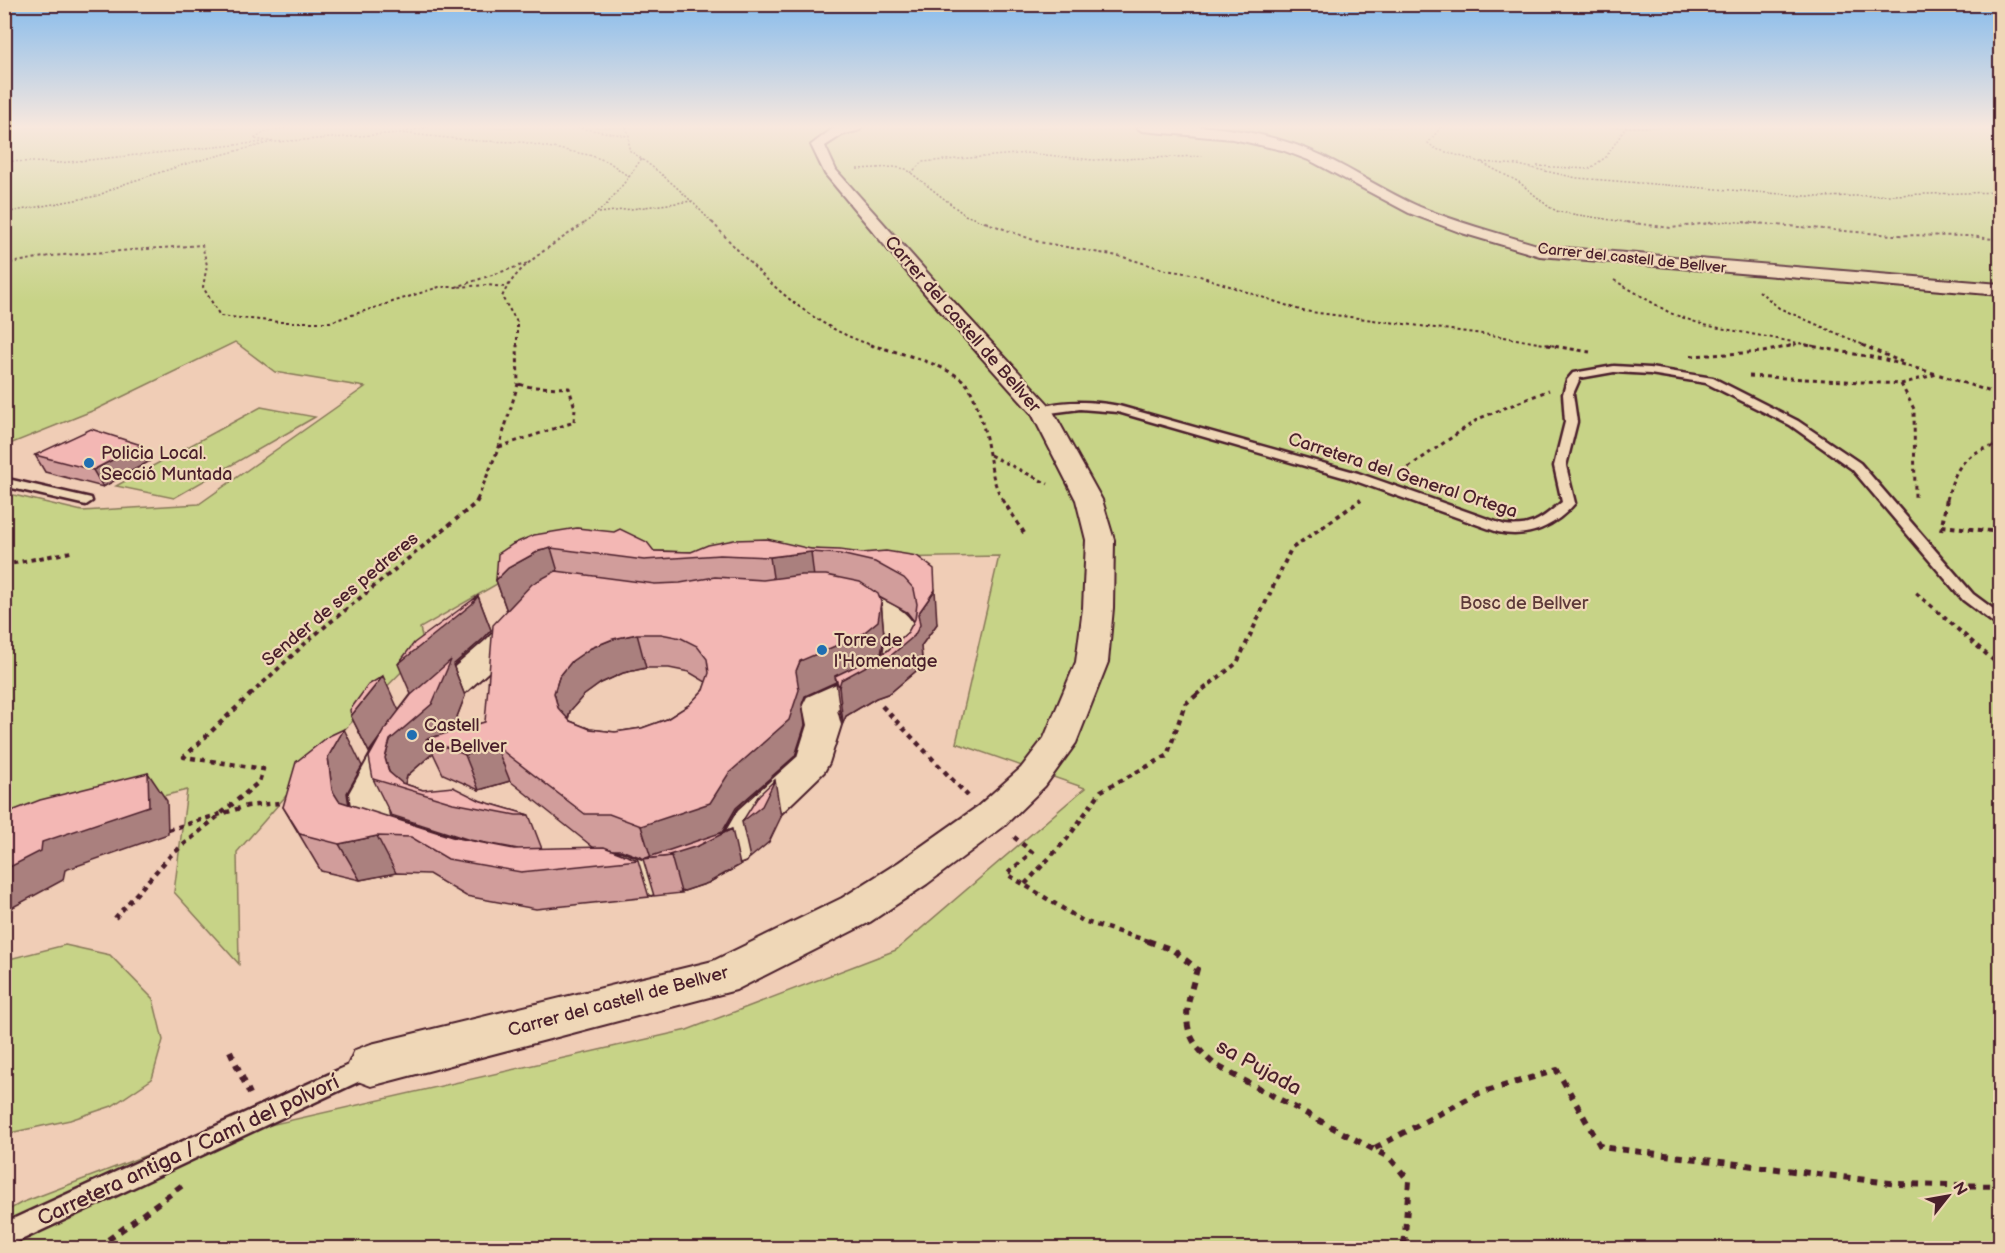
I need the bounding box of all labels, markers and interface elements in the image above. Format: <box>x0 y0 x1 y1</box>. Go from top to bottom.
street label: Carrer del castell de Bellver <box>880 232 1045 417</box>
street label: Carrer del castell de Bellver <box>1537 239 1728 278</box>
street label: Carretera del General Ortega <box>1286 428 1520 523</box>
place label: Policia Local. Secció Muntada <box>101 443 232 485</box>
marker: Policia Local. Secció Muntada <box>82 456 96 470</box>
street label: Sender de ses pedreres <box>258 528 423 671</box>
park label: Bosc de Bellver <box>1460 593 1589 614</box>
place label: Torre de l'Homenatge <box>834 630 938 672</box>
marker: Torre de l'Homenatge <box>815 643 829 657</box>
place label: Castell de Bellver <box>424 715 507 757</box>
marker: Castell de Bellver <box>405 728 419 742</box>
street label: Carrer del castell de Bellver <box>506 962 731 1041</box>
street label: sa Pujada <box>1212 1034 1306 1101</box>
street label: Carretera antiga / Camí del polvorí <box>33 1069 344 1231</box>
north arrow <box>1918 1166 1978 1226</box>
text: N <box>1948 1179 1971 1199</box>

